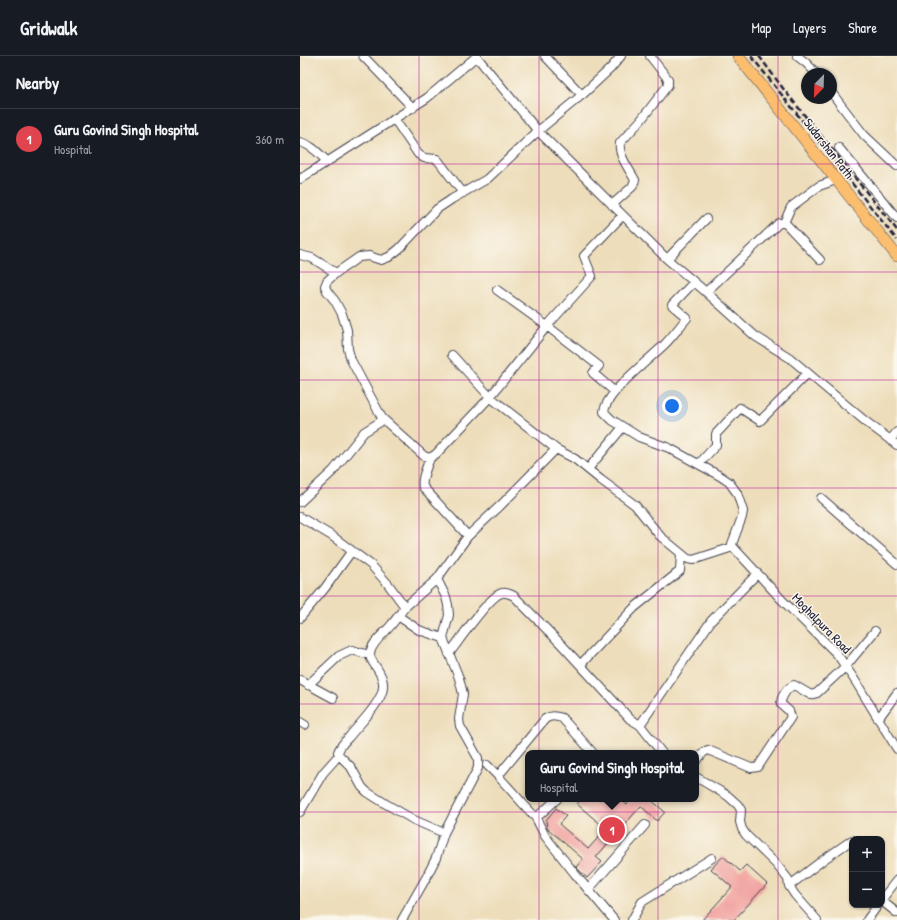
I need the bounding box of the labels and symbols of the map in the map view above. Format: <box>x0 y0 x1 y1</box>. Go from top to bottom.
north arrow <box>801 68 837 104</box>
street label: Sudarshan Path <box>800 114 859 182</box>
your location <box>662 396 682 416</box>
street label: Moghalpura Road <box>788 589 856 657</box>
pin: 1 <box>599 815 625 845</box>

